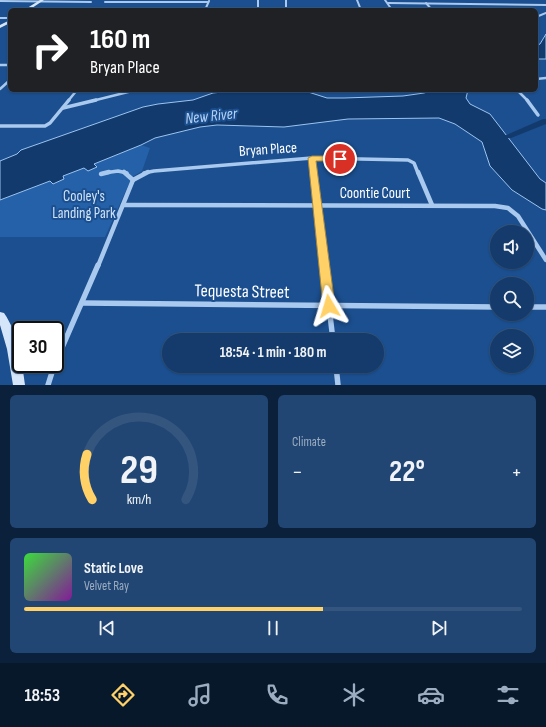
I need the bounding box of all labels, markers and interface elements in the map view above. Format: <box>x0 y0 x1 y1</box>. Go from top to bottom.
text: 160 m <box>90 23 150 56</box>
icon: right <box>24 24 76 76</box>
text: Bryan Place <box>90 57 160 78</box>
water label: New River <box>184 104 239 129</box>
street label: Bryan Place <box>238 138 298 161</box>
pin <box>323 142 357 176</box>
icon: arrive <box>329 148 351 170</box>
street label: Coontie Court <box>340 184 411 203</box>
park label: Cooley's Landing Park <box>52 187 116 223</box>
map controls <box>490 225 534 373</box>
button: sound <box>490 225 534 269</box>
button: search <box>490 277 534 321</box>
street label: Tequesta Street <box>194 280 290 303</box>
position arrow <box>308 285 350 327</box>
speed limit sign: 30 <box>12 321 64 373</box>
button: layers <box>490 329 534 373</box>
text: 18:54 · 1 min · 180 m <box>220 343 326 362</box>
text: Climate <box>292 434 326 450</box>
text: 29 <box>120 445 158 494</box>
text: 22° <box>389 454 425 490</box>
text: − <box>292 459 303 486</box>
text: + <box>511 459 522 486</box>
text: km/h <box>127 490 151 507</box>
text: Static Love <box>84 559 143 578</box>
text: Velvet Ray <box>84 578 129 594</box>
icon: previous <box>96 617 118 639</box>
icon: pause <box>262 617 284 639</box>
icon: next <box>428 617 450 639</box>
icon: directions <box>109 681 137 709</box>
icon: music <box>186 681 214 709</box>
icon: phone <box>263 681 291 709</box>
icon: climate <box>340 681 368 709</box>
icon: car <box>417 681 445 709</box>
icon: filters <box>494 681 522 709</box>
text: 18:53 <box>24 685 60 706</box>

